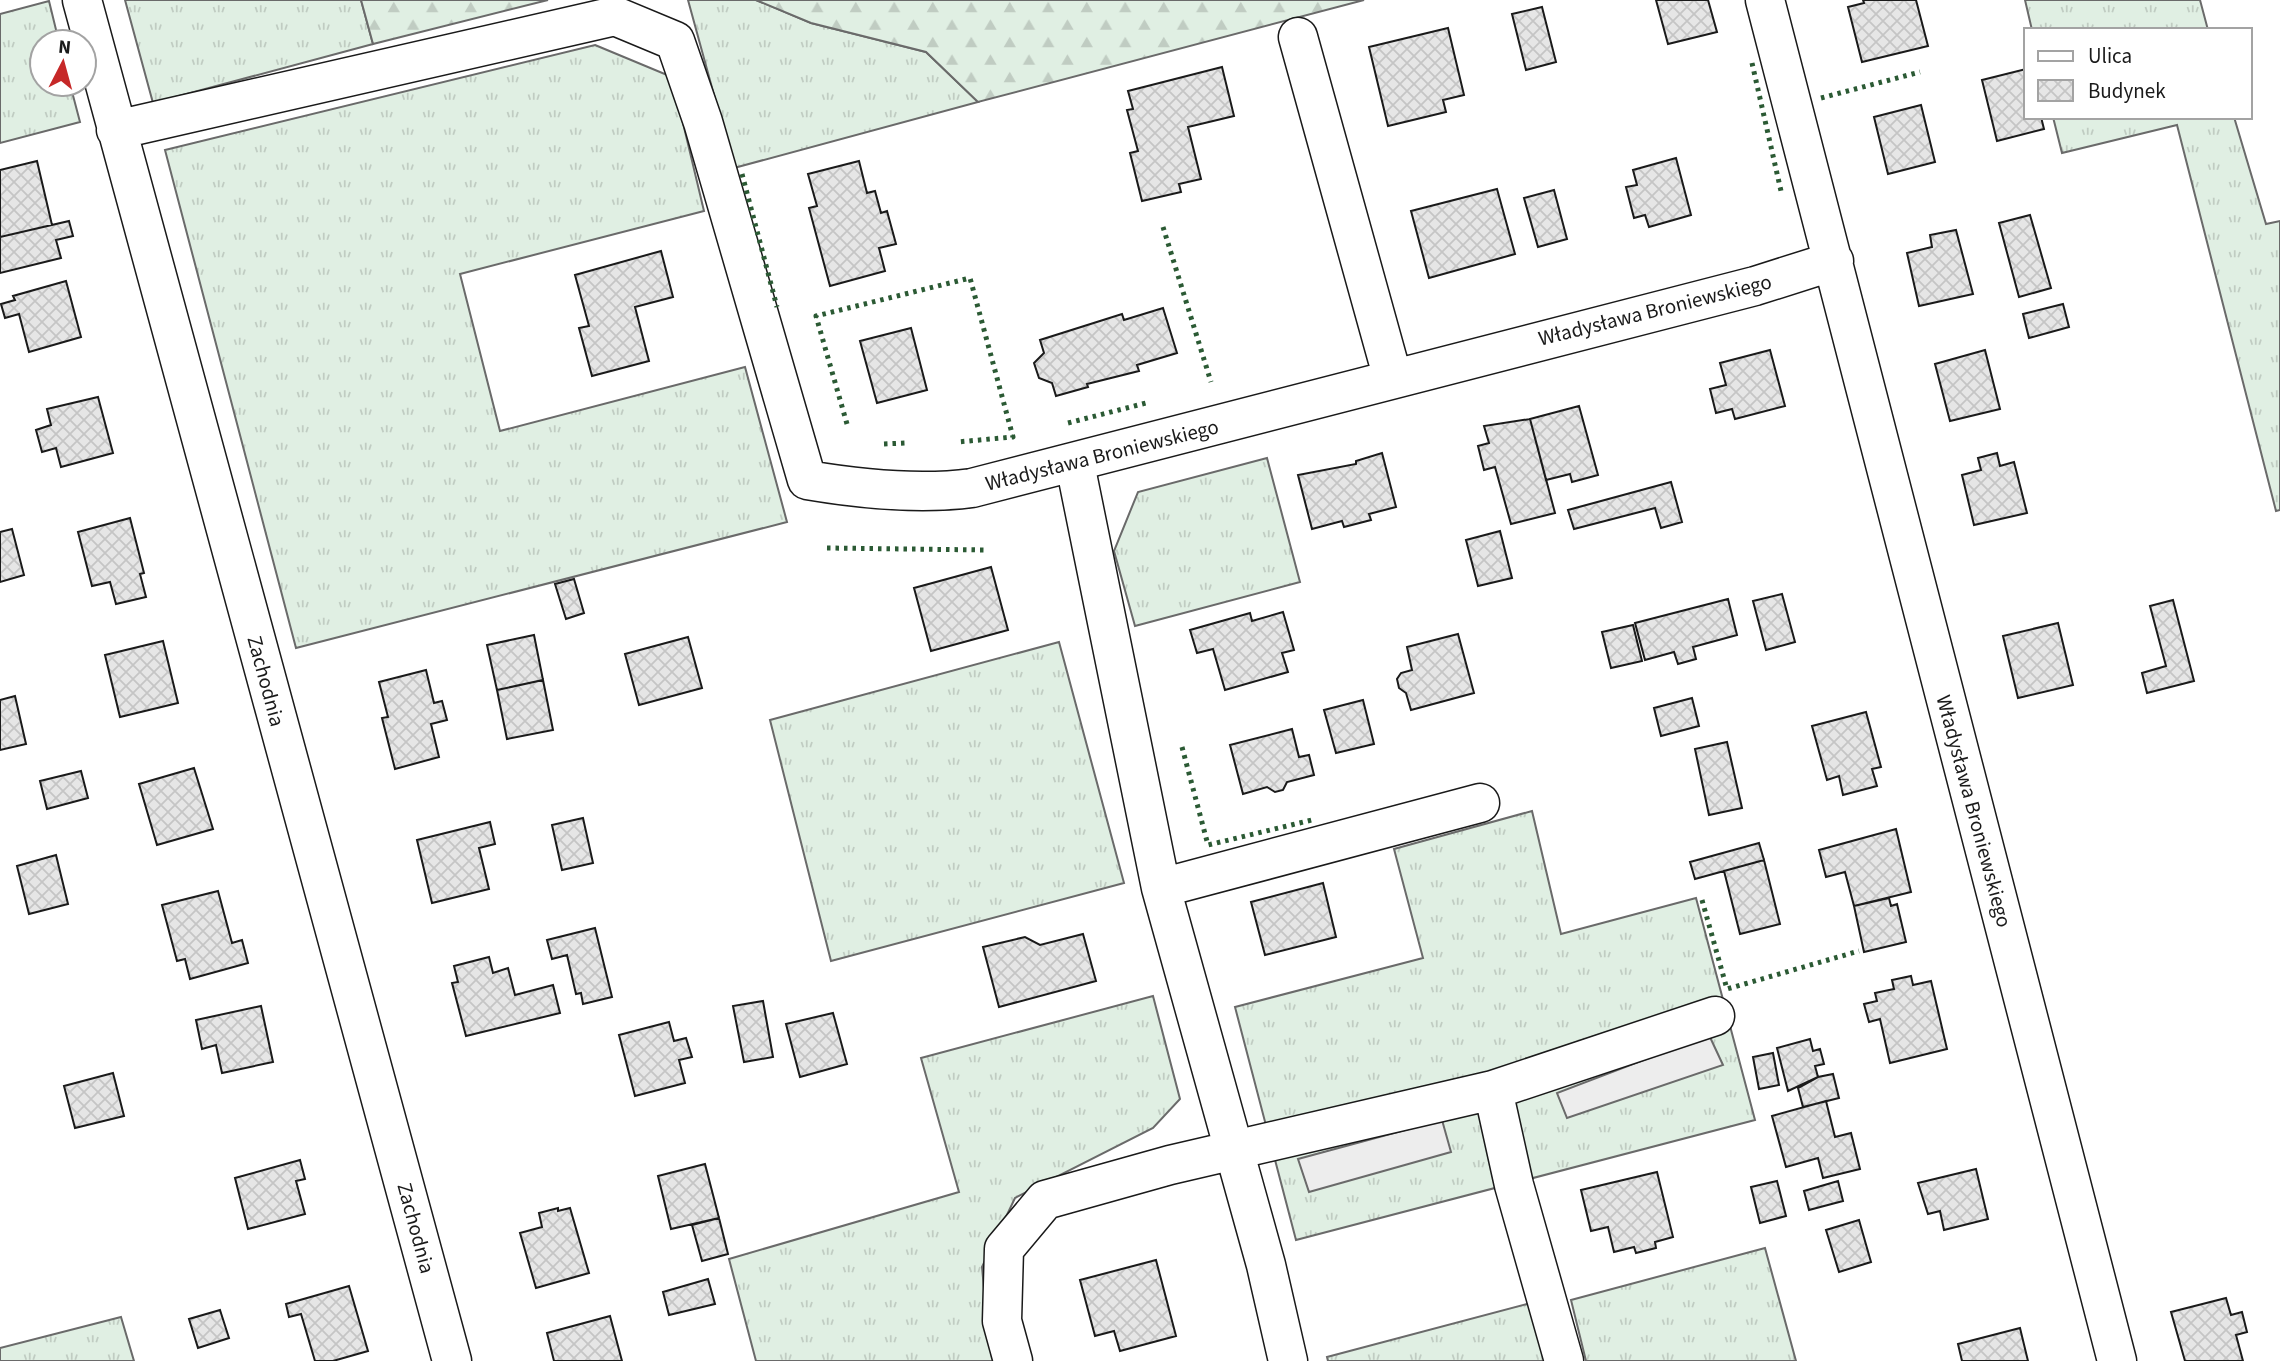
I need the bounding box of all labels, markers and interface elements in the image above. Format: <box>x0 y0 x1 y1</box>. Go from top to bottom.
north arrow <box>28 28 98 98</box>
legend <box>2024 28 2252 119</box>
text: N <box>57 33 72 62</box>
text: Ulica <box>2088 41 2132 71</box>
text: Budynek <box>2088 76 2166 106</box>
street label: Władysława Broniewskiego <box>1535 266 1775 354</box>
street label: Władysława Broniewskiego <box>982 411 1222 499</box>
street label: Zachodnia <box>239 632 293 730</box>
street label: Władysława Broniewskiego <box>1929 691 2019 931</box>
street label: Zachodnia <box>389 1179 443 1277</box>

